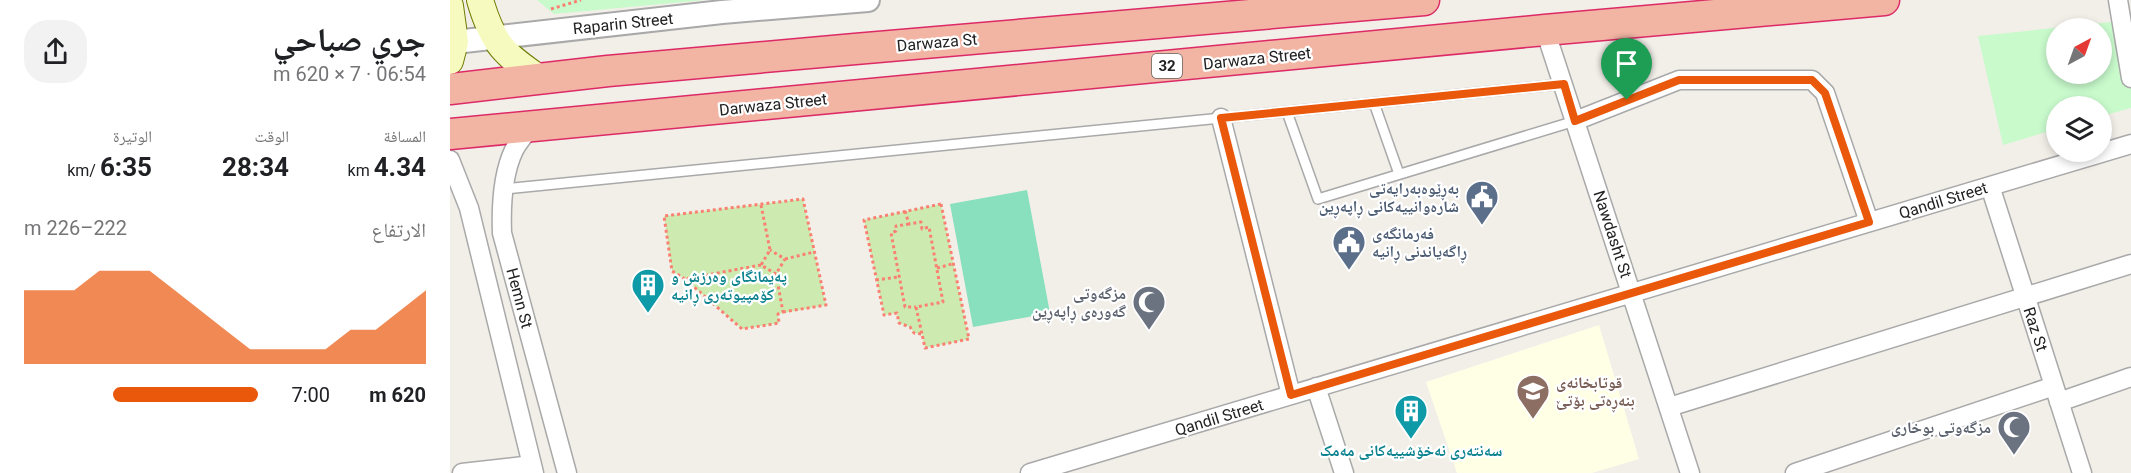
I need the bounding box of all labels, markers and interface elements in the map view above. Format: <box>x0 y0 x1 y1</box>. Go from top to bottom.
street label: Raparin Street <box>572 9 674 38</box>
north arrow <box>2046 18 2112 84</box>
map controls <box>2046 18 2112 162</box>
button: share <box>24 20 87 83</box>
text: جري صباحي <box>273 20 426 59</box>
street label: Darwaza St <box>896 30 978 55</box>
pin <box>1601 38 1652 100</box>
street label: Darwaza Street <box>1202 43 1312 74</box>
icon: arrive <box>1610 47 1643 80</box>
road number: 32 <box>1152 54 1182 78</box>
text: 06:54 · 7 × 620 m <box>273 62 426 86</box>
street label: Darwaza Street <box>718 89 828 120</box>
button: layers <box>2046 96 2112 162</box>
text: الوتيرة <box>113 127 152 146</box>
text: الوقت <box>255 127 289 146</box>
text: المسافة <box>384 127 426 146</box>
text: 6:35 <box>100 152 152 182</box>
text: 28:34 <box>222 152 289 182</box>
text: 4.34 <box>374 152 426 182</box>
text: /km <box>67 161 100 180</box>
text: km <box>348 161 374 180</box>
street label: Qandil Street <box>1897 178 1990 223</box>
place label: بەڕێوەبەرایەتی شارەوانییەکانی ڕاپەڕین <box>1319 179 1459 219</box>
public building icon: بەڕێوەبەرایەتی شارەوانییەکانی ڕاپەڕین <box>1464 179 1500 226</box>
street label: Nawdasht St <box>1589 188 1636 280</box>
text: 222–226 m <box>24 216 127 240</box>
text: الارتفاع <box>371 218 426 242</box>
public building icon: فەرمانگەی ڕاگەیاندنی ڕانیە <box>1331 224 1367 271</box>
place label: فەرمانگەی ڕاگەیاندنی ڕانیە <box>1372 224 1467 264</box>
street label: Hemn St <box>502 266 537 330</box>
building icon: پەیمانگای وەرزش و کۆمپیوتەری ڕانیە <box>630 267 666 314</box>
place label: پەیمانگای وەرزش و کۆمپیوتەری ڕانیە <box>671 267 787 307</box>
place label: مزگەوتی گەورەی ڕاپەڕین <box>1032 284 1126 324</box>
mosque icon: مزگەوتی گەورەی ڕاپەڕین <box>1131 284 1167 331</box>
street label: Raz St <box>2020 305 2052 354</box>
school or university icon: قوتابخانەی بنەڕەتی بۆتێ <box>1515 373 1551 420</box>
place label: قوتابخانەی بنەڕەتی بۆتێ <box>1556 373 1635 413</box>
text: 7:00 <box>291 383 330 407</box>
text: 620 m <box>369 383 426 407</box>
building icon: سەنتەری نەخۆشییەکانی مەمک <box>1393 393 1429 440</box>
street label: Qandil Street <box>1173 395 1266 440</box>
mosque icon: مزگەوتی بوخاری <box>1996 409 2032 456</box>
place label: مزگەوتی بوخاری <box>1891 418 1991 437</box>
place label: سەنتەری نەخۆشییەکانی مەمک <box>1320 441 1502 460</box>

